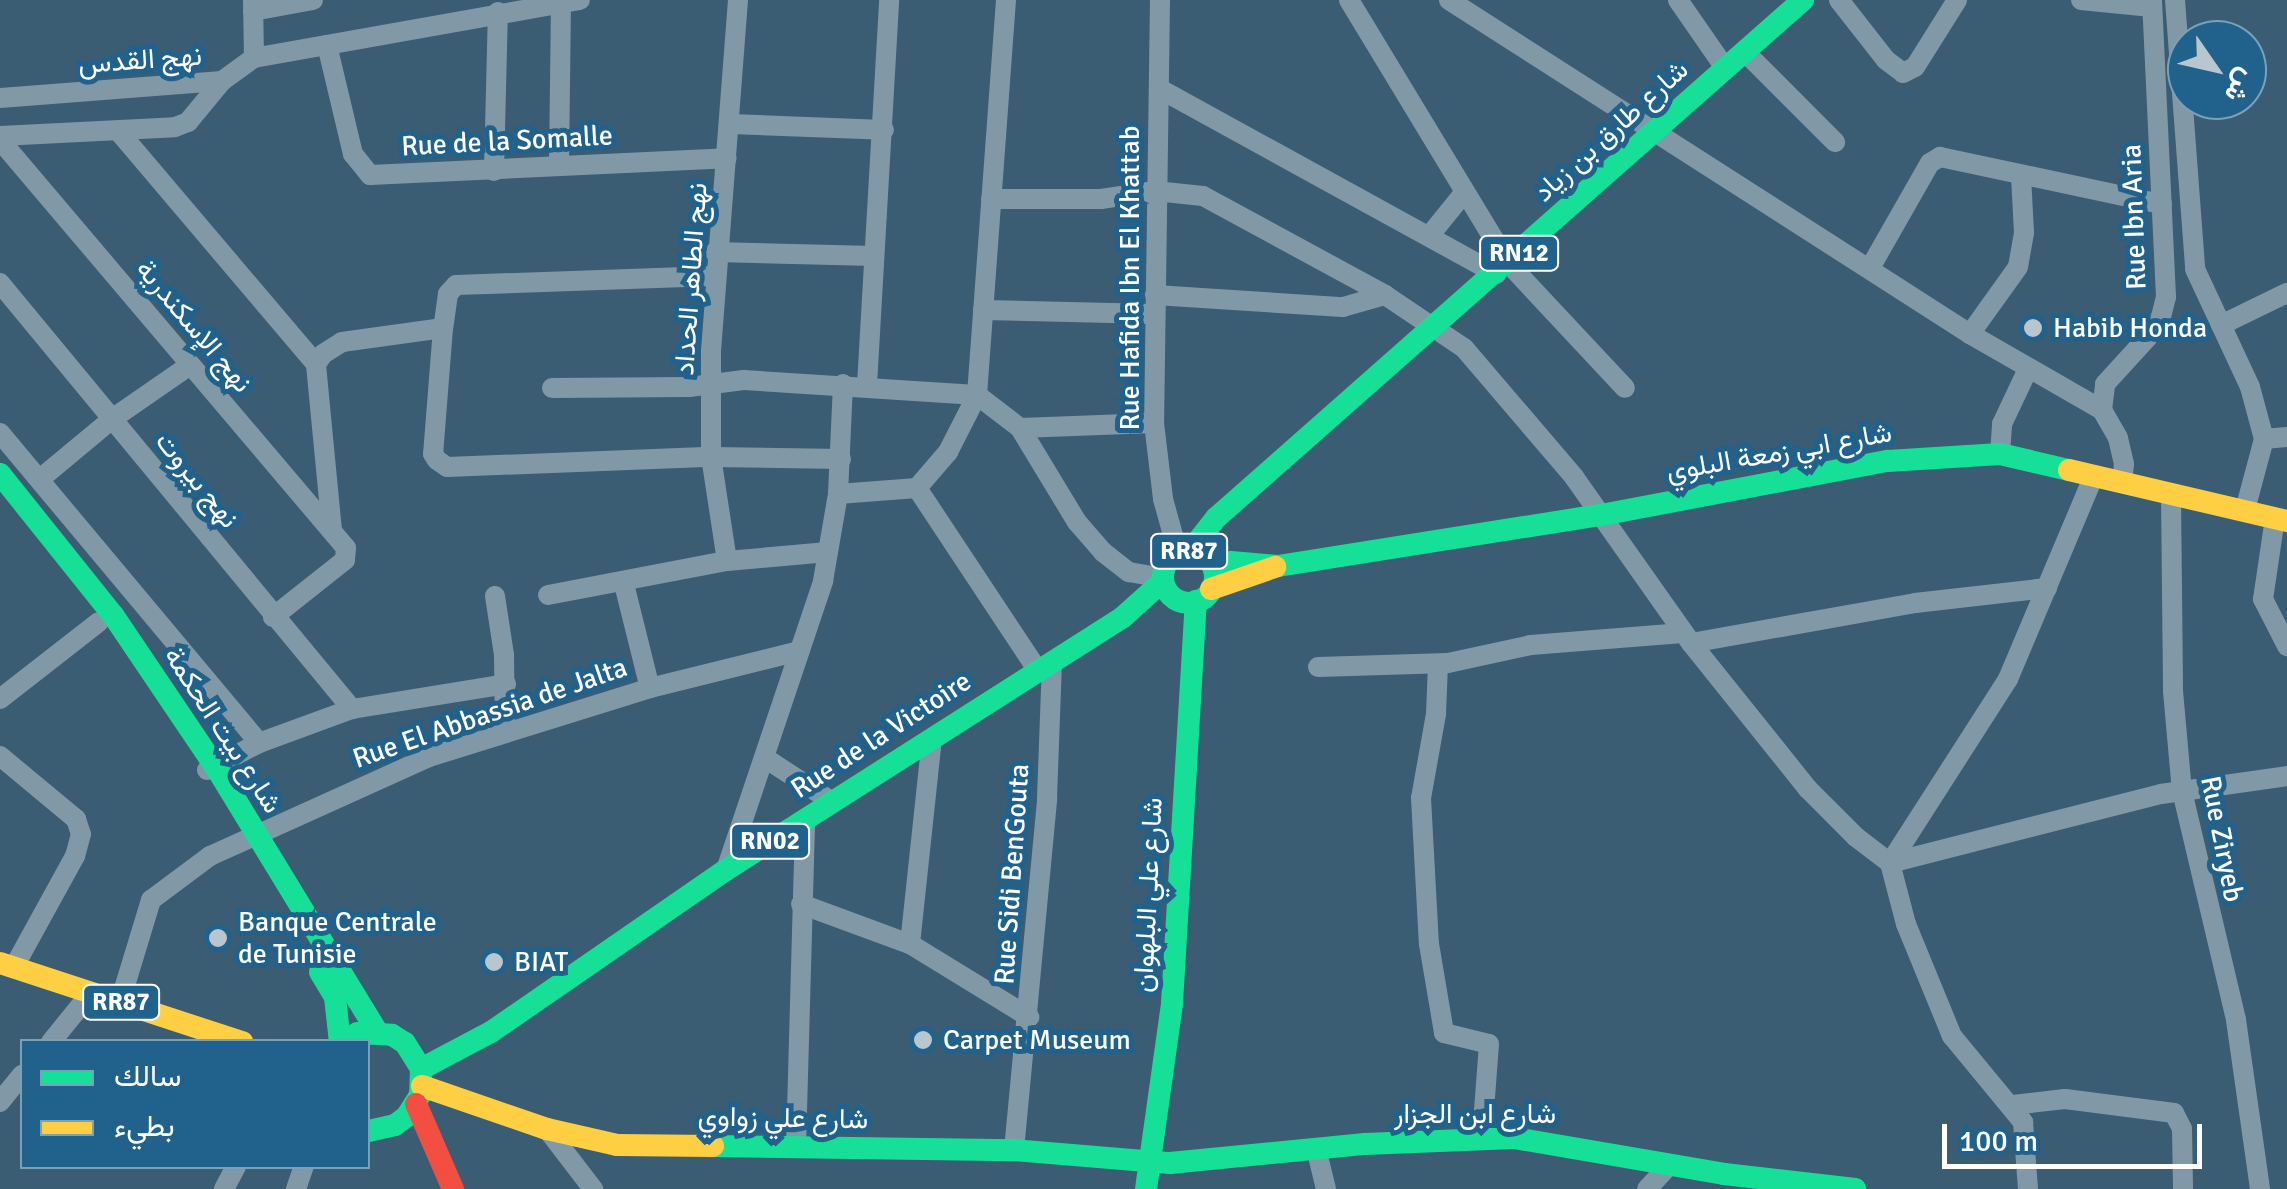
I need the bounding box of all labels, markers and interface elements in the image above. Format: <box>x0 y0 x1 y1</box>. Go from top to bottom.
north arrow <box>2167 20 2267 120</box>
street label: نهج القدس <box>77 39 203 81</box>
street label: شارع طارق بن زياد <box>1527 53 1695 209</box>
text: ش <box>2217 62 2264 109</box>
street label: Rue de la Somalle <box>400 119 614 163</box>
street label: Rue Hafida Ibn El Khattab <box>1113 125 1147 431</box>
street label: Rue Ibn Aria <box>2115 144 2153 290</box>
street label: نهج الطاهر الحداد <box>668 182 714 376</box>
road number: RN12 <box>1479 233 1559 273</box>
street label: نهج الإسكندرية <box>129 253 259 399</box>
place label: Habib Honda <box>2053 311 2207 345</box>
marker: Habib Honda <box>2022 317 2044 339</box>
street label: شارع ابي زمعة البلوي <box>1664 416 1894 488</box>
street label: نهج بيروت <box>148 425 246 535</box>
road number: RR87 <box>1149 531 1229 571</box>
street label: شارع بيت الحكمة <box>157 641 289 819</box>
street label: Rue El Abbassia de Jalta <box>348 650 632 776</box>
street label: Rue de la Victoire <box>785 664 977 806</box>
street label: Rue Sidi BenGouta <box>988 762 1036 986</box>
street label: Rue Ziryeb <box>2193 773 2251 905</box>
street label: شارع علي البلهوان <box>1126 797 1170 993</box>
road number: RN02 <box>730 821 810 861</box>
place label: Banque Centrale de Tunisie <box>238 905 437 971</box>
marker: Banque Centrale de Tunisie <box>207 927 229 949</box>
place label: BIAT <box>514 945 568 979</box>
marker: BIAT <box>483 951 505 973</box>
road number: RR87 <box>81 982 161 1022</box>
place label: Carpet Museum <box>943 1023 1131 1057</box>
marker: Carpet Museum <box>912 1029 934 1051</box>
legend <box>20 1039 370 1169</box>
text: سالك <box>114 1058 181 1095</box>
street label: شارع ابن الجزار <box>1394 1097 1556 1131</box>
street label: شارع علي زواوي <box>697 1100 869 1136</box>
scale bar <box>1947 1104 2207 1166</box>
text: بطيء <box>114 1108 175 1145</box>
text: 100 m <box>1959 1123 2038 1160</box>

